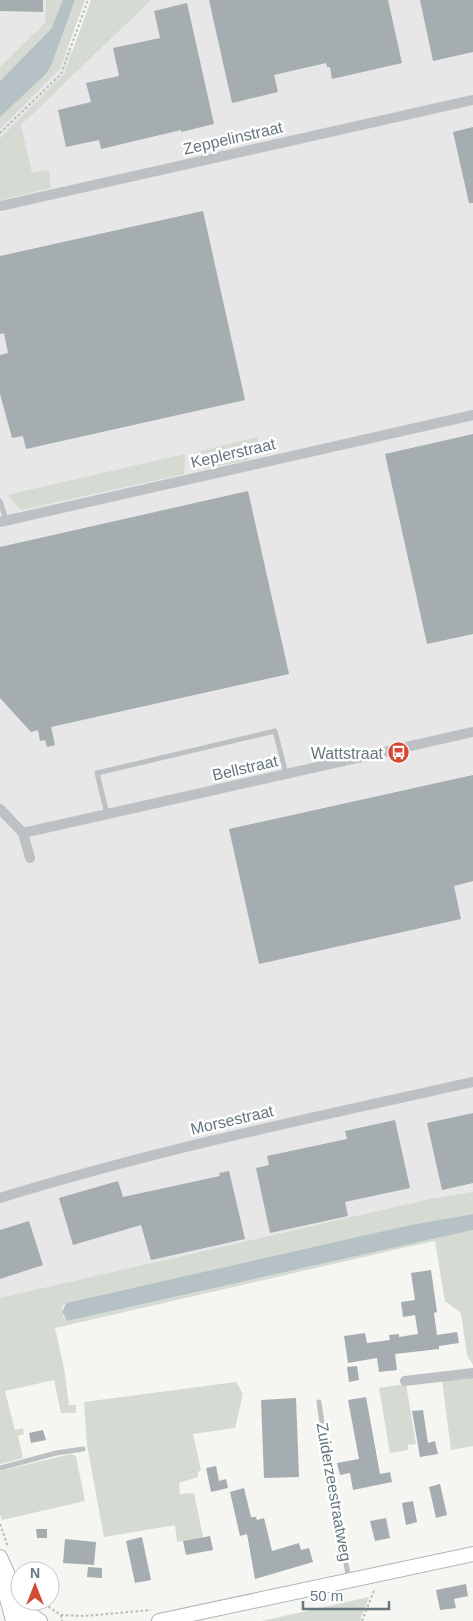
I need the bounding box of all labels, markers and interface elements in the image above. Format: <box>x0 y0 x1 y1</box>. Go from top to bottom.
street label: Zeppelinstraat <box>182 118 285 158</box>
street label: Keplerstraat <box>189 435 277 471</box>
bus stop icon: Wattstraat <box>387 741 411 765</box>
place label: Wattstraat <box>311 745 384 762</box>
street label: Bellstraat <box>211 752 280 784</box>
street label: Morsestraat <box>189 1102 276 1138</box>
street label: Zuiderzeestraatweg <box>313 1421 355 1563</box>
north arrow <box>10 1561 60 1611</box>
text: N <box>30 1565 40 1581</box>
scale bar <box>303 1578 389 1610</box>
text: 50 m <box>310 1587 343 1604</box>

